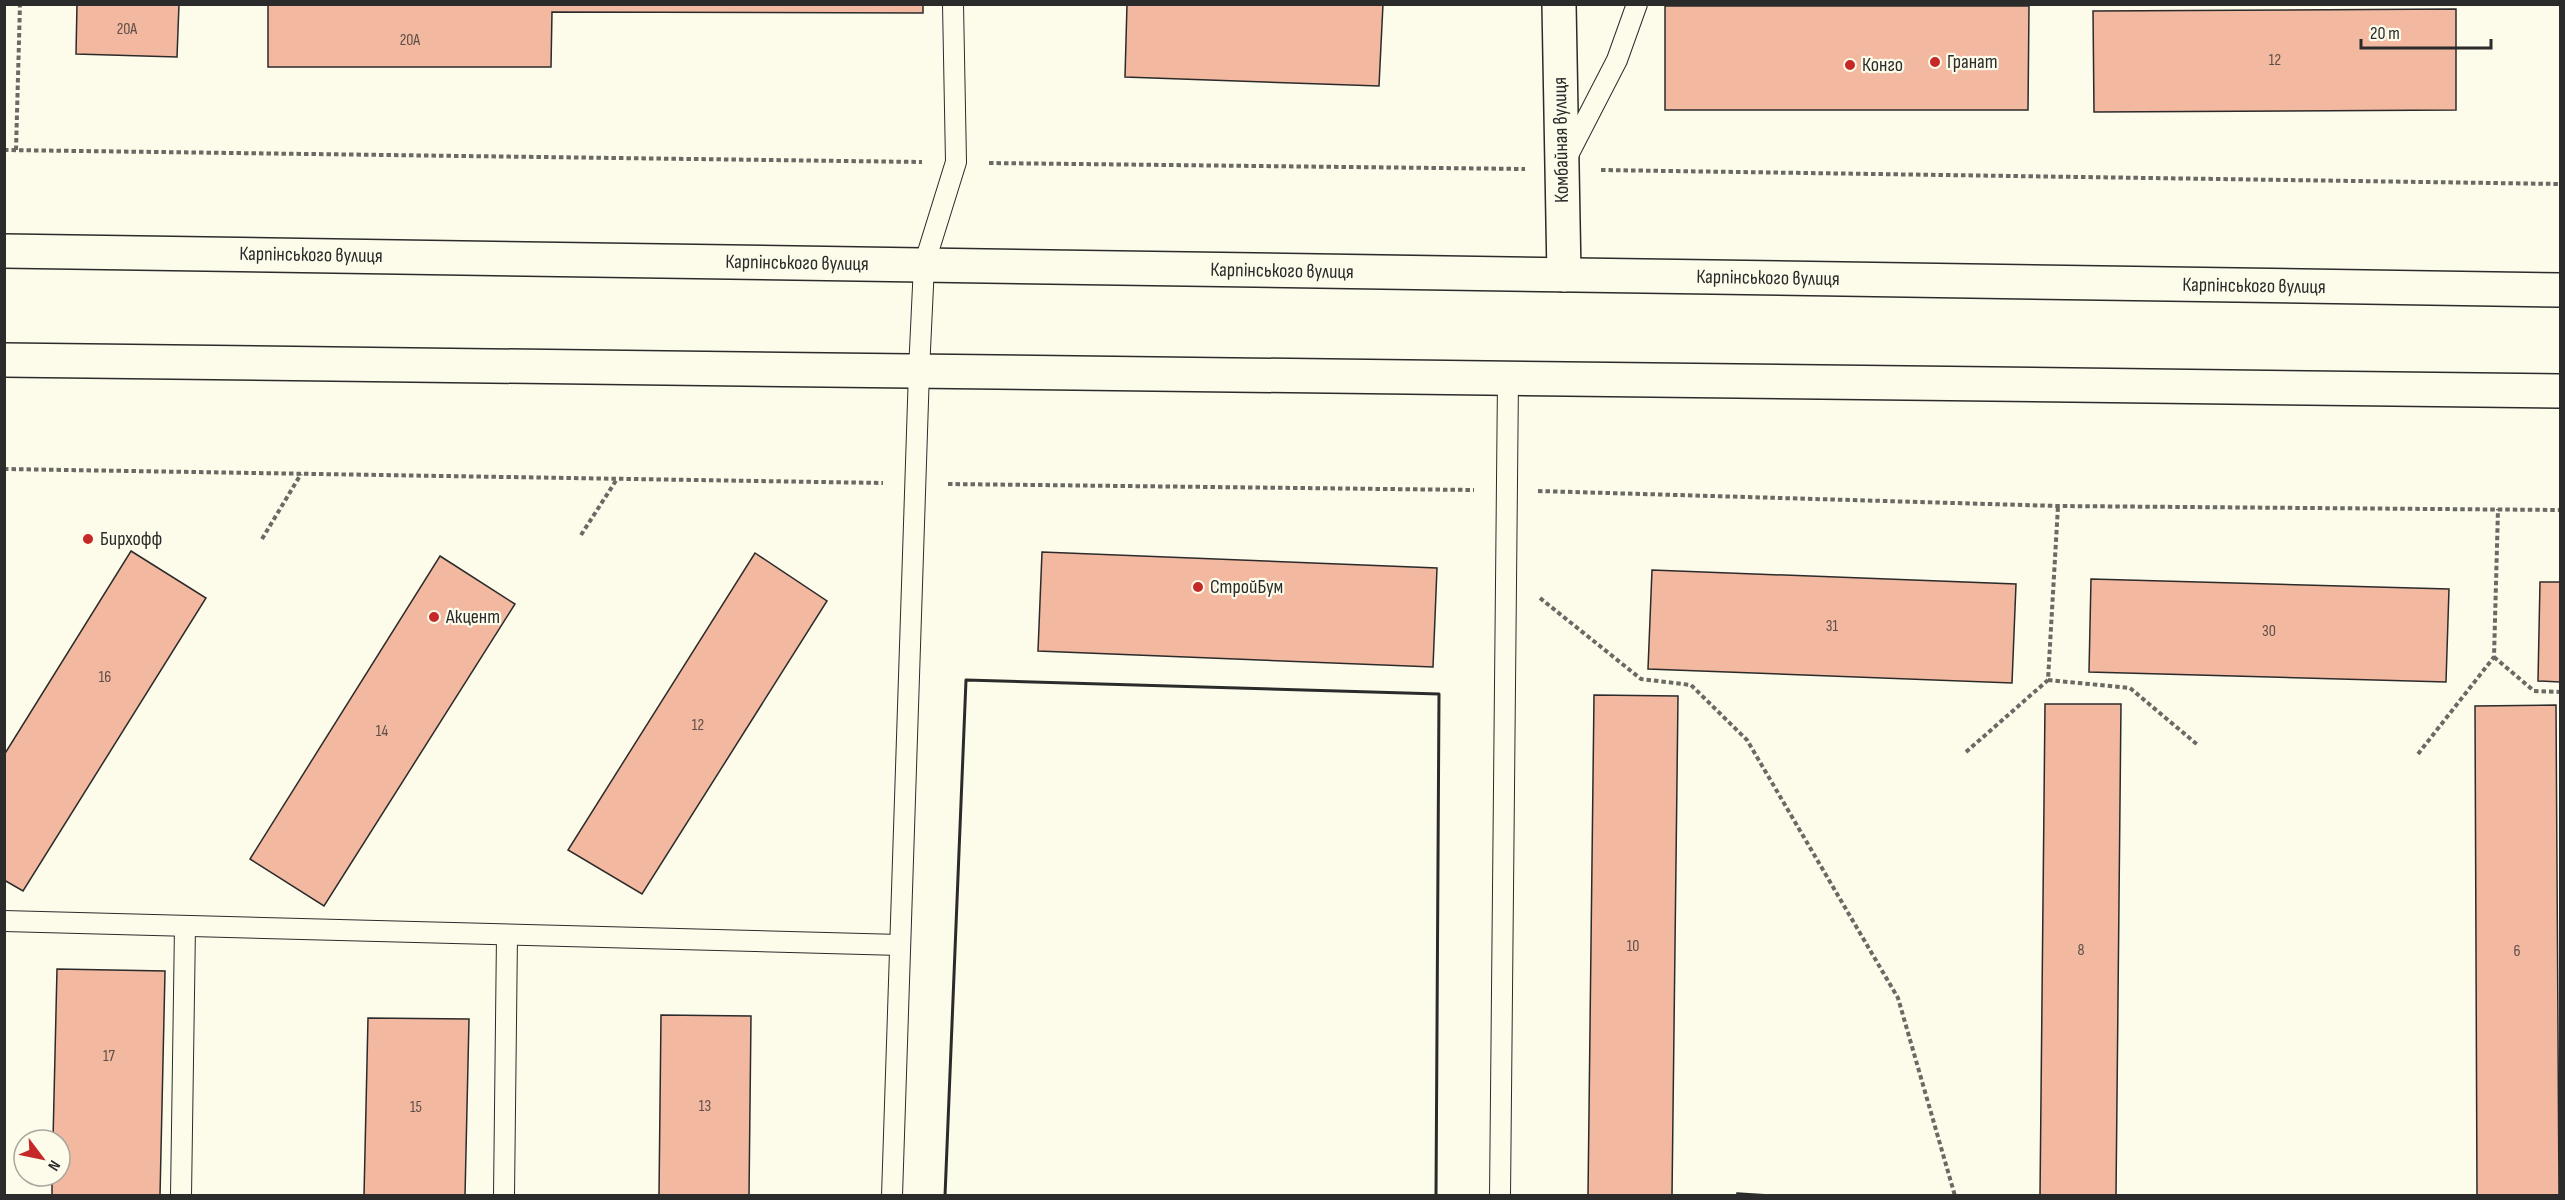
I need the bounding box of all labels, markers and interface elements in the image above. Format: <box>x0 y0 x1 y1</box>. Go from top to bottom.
scale bar <box>2361 12 2492 50</box>
house number: 20А <box>117 20 137 39</box>
text: 20 m <box>2370 23 2400 44</box>
house number: 20А <box>400 31 420 50</box>
place label: Гранат <box>1947 50 1998 74</box>
house number: 12 <box>2269 51 2281 70</box>
place label: Конго <box>1862 53 1903 77</box>
marker: Гранат <box>1928 55 1942 69</box>
marker: Конго <box>1843 58 1857 72</box>
street label: Комбайная вулиця <box>1548 77 1574 203</box>
street label: Карпінського вулиця <box>239 242 383 268</box>
street label: Карпінського вулиця <box>725 250 869 276</box>
street label: Карпінського вулиця <box>1210 258 1354 284</box>
street label: Карпінського вулиця <box>1696 265 1840 291</box>
street label: Карпінського вулиця <box>2182 273 2326 299</box>
place label: Бирхофф <box>100 527 162 551</box>
marker: Бирхофф <box>81 532 95 546</box>
place label: СтройБум <box>1210 575 1283 599</box>
marker: СтройБум <box>1191 580 1205 594</box>
place label: Акцент <box>445 605 500 629</box>
marker: Акцент <box>427 610 441 624</box>
house number: 31 <box>1826 617 1839 636</box>
house number: 30 <box>2262 622 2276 641</box>
house number: 16 <box>99 668 111 687</box>
house number: 12 <box>692 716 704 735</box>
house number: 14 <box>376 722 388 741</box>
house number: 10 <box>1627 937 1639 956</box>
house number: 8 <box>2077 941 2085 960</box>
house number: 6 <box>2513 942 2521 961</box>
house number: 17 <box>103 1047 116 1066</box>
house number: 13 <box>699 1097 711 1116</box>
house number: 15 <box>410 1098 422 1117</box>
north arrow <box>12 1128 72 1188</box>
text: N <box>43 1156 64 1174</box>

